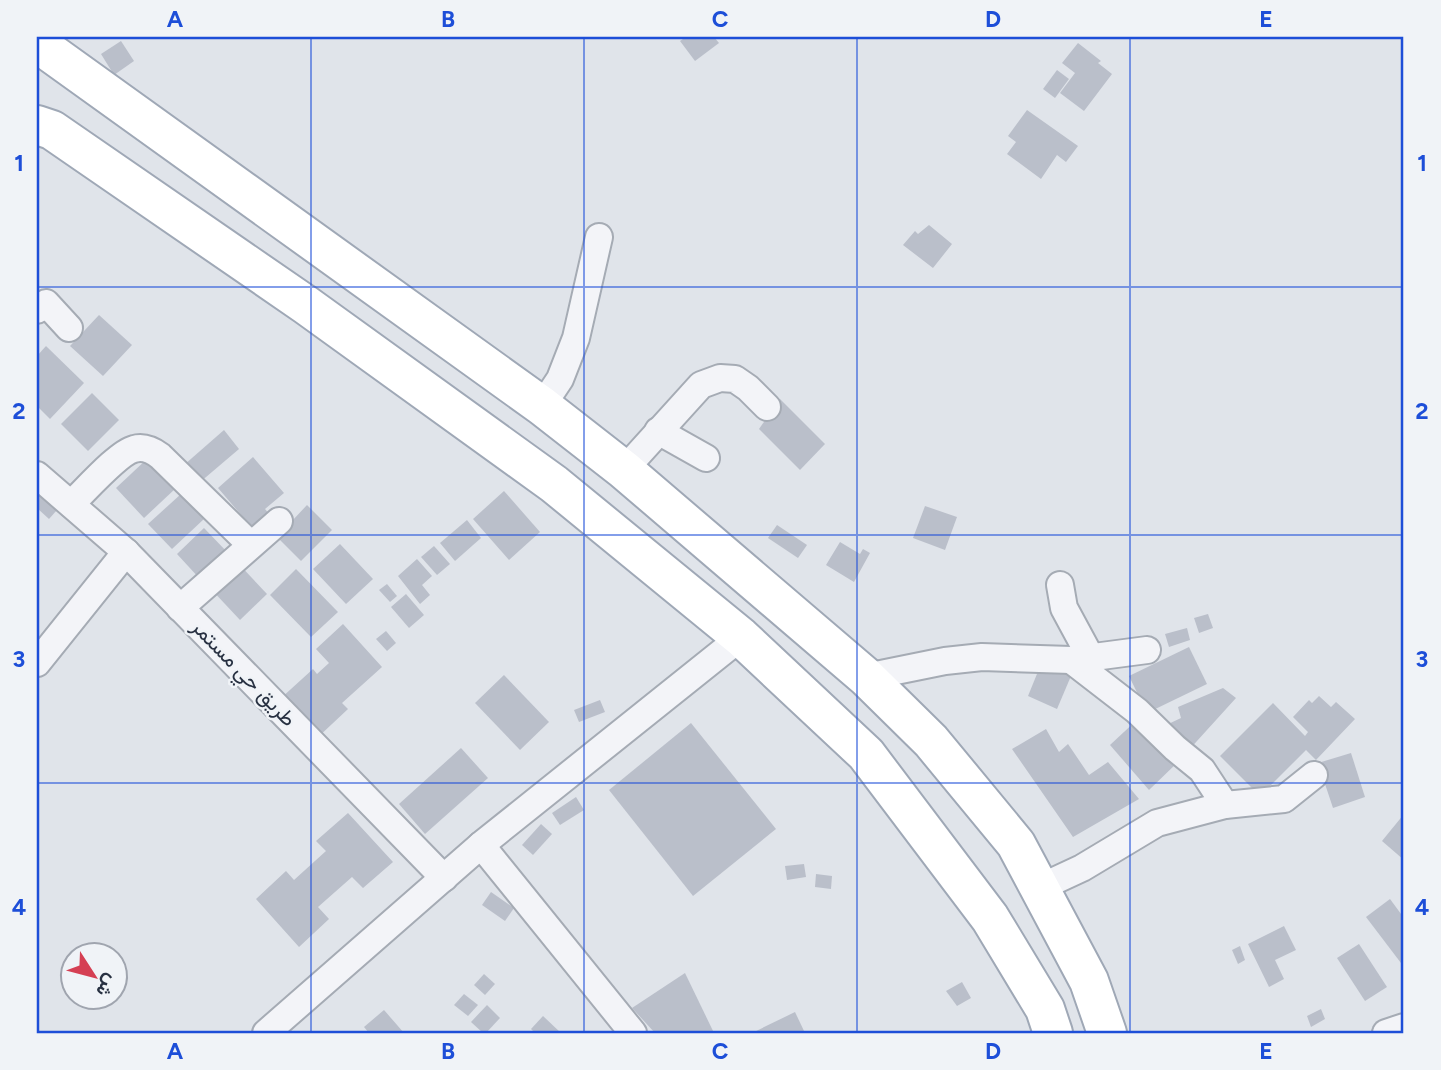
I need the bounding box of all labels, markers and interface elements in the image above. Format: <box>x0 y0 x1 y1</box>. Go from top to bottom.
text: A <box>167 5 184 33</box>
text: B <box>441 5 455 33</box>
text: C <box>712 5 729 33</box>
text: D <box>985 5 1001 33</box>
text: E <box>1259 5 1273 33</box>
text: 1 <box>14 149 24 177</box>
text: 1 <box>1417 149 1427 177</box>
text: 2 <box>12 397 26 425</box>
text: 2 <box>1415 397 1429 425</box>
street label: طريق حي مستمر <box>183 613 302 735</box>
text: 3 <box>13 645 25 673</box>
text: 3 <box>1416 645 1428 673</box>
text: 4 <box>12 893 26 921</box>
text: 4 <box>1415 893 1429 921</box>
north arrow <box>60 940 130 1010</box>
text: ش <box>91 970 123 1002</box>
text: A <box>167 1037 184 1065</box>
text: B <box>441 1037 455 1065</box>
text: C <box>712 1037 729 1065</box>
text: D <box>985 1037 1001 1065</box>
text: E <box>1259 1037 1273 1065</box>

